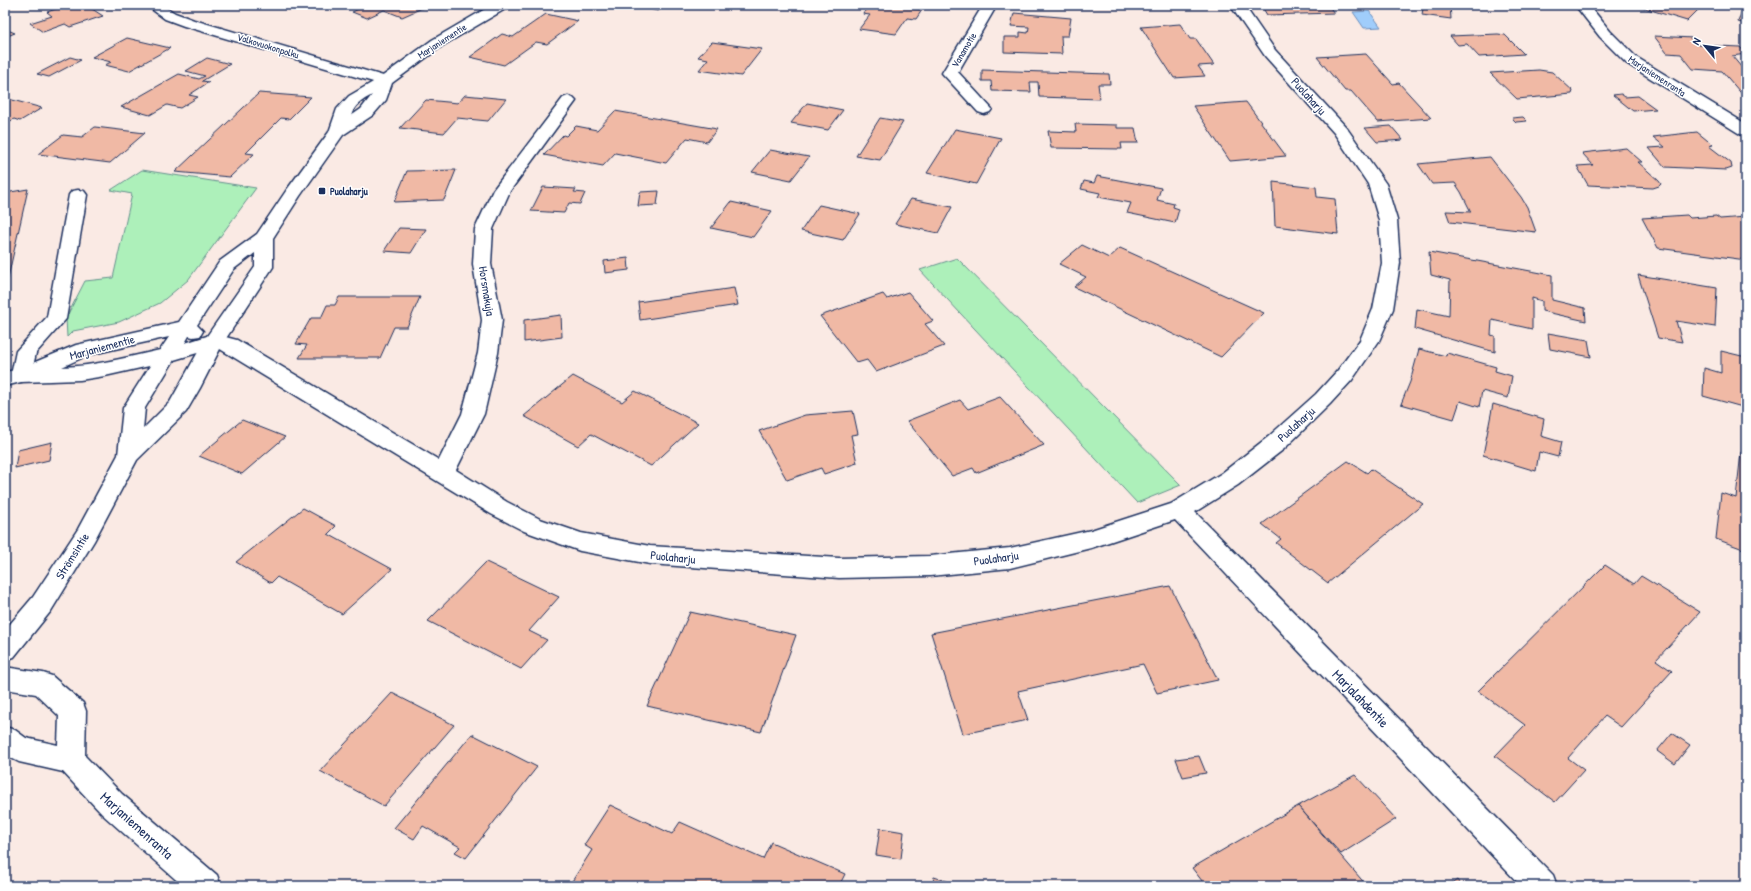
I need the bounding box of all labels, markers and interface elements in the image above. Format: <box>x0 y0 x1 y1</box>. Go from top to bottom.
street label: Marjaniementie <box>415 20 469 62</box>
north arrow <box>1685 26 1725 66</box>
street label: Valkovuokonpolku <box>235 30 301 62</box>
street label: Vanamotie <box>949 30 979 70</box>
text: N <box>1689 35 1704 47</box>
street label: Marjaniemenranta <box>1626 53 1688 99</box>
street label: Puolaharju <box>1288 73 1331 119</box>
place label: Puolaharju <box>330 185 369 199</box>
marker: Puolaharju <box>317 186 327 196</box>
street label: Horsmakuja <box>475 265 499 317</box>
street label: Marjaniementie <box>68 330 137 364</box>
street label: Puolaharju <box>1273 402 1319 445</box>
street label: Strömsintie <box>51 529 93 582</box>
street label: Puolaharju <box>650 546 697 568</box>
street label: Puolaharju <box>972 546 1020 570</box>
street label: Marjalahdentie <box>1328 665 1394 732</box>
street label: Marjaniemenranta <box>96 787 178 864</box>

